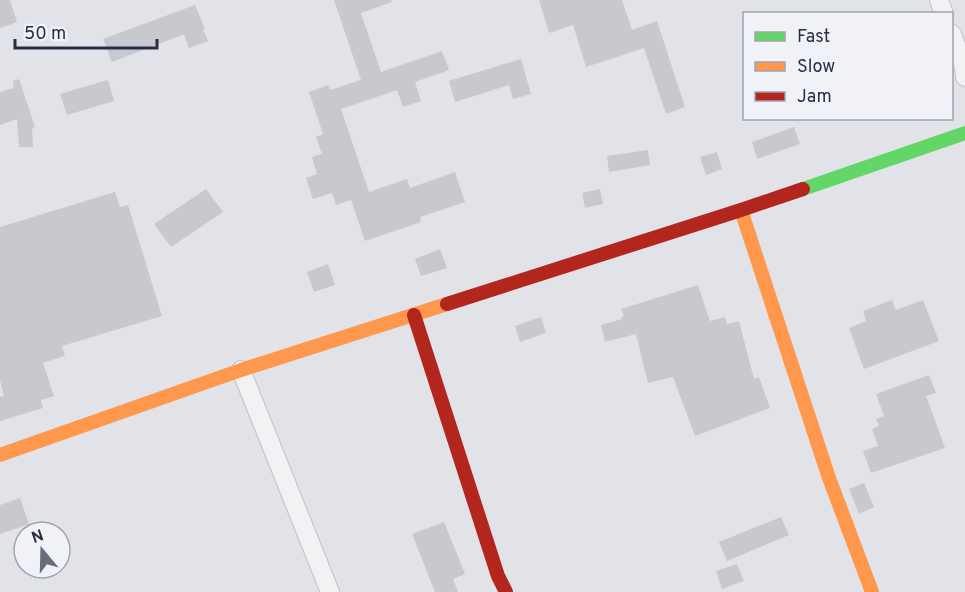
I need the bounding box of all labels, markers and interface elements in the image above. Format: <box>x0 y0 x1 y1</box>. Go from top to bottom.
scale bar <box>15 12 158 50</box>
legend <box>743 12 953 120</box>
text: 50 m <box>24 23 66 46</box>
text: Fast <box>797 26 830 49</box>
text: Slow <box>797 56 835 79</box>
text: Jam <box>797 86 832 109</box>
north arrow <box>12 520 72 580</box>
text: N <box>29 526 46 549</box>

